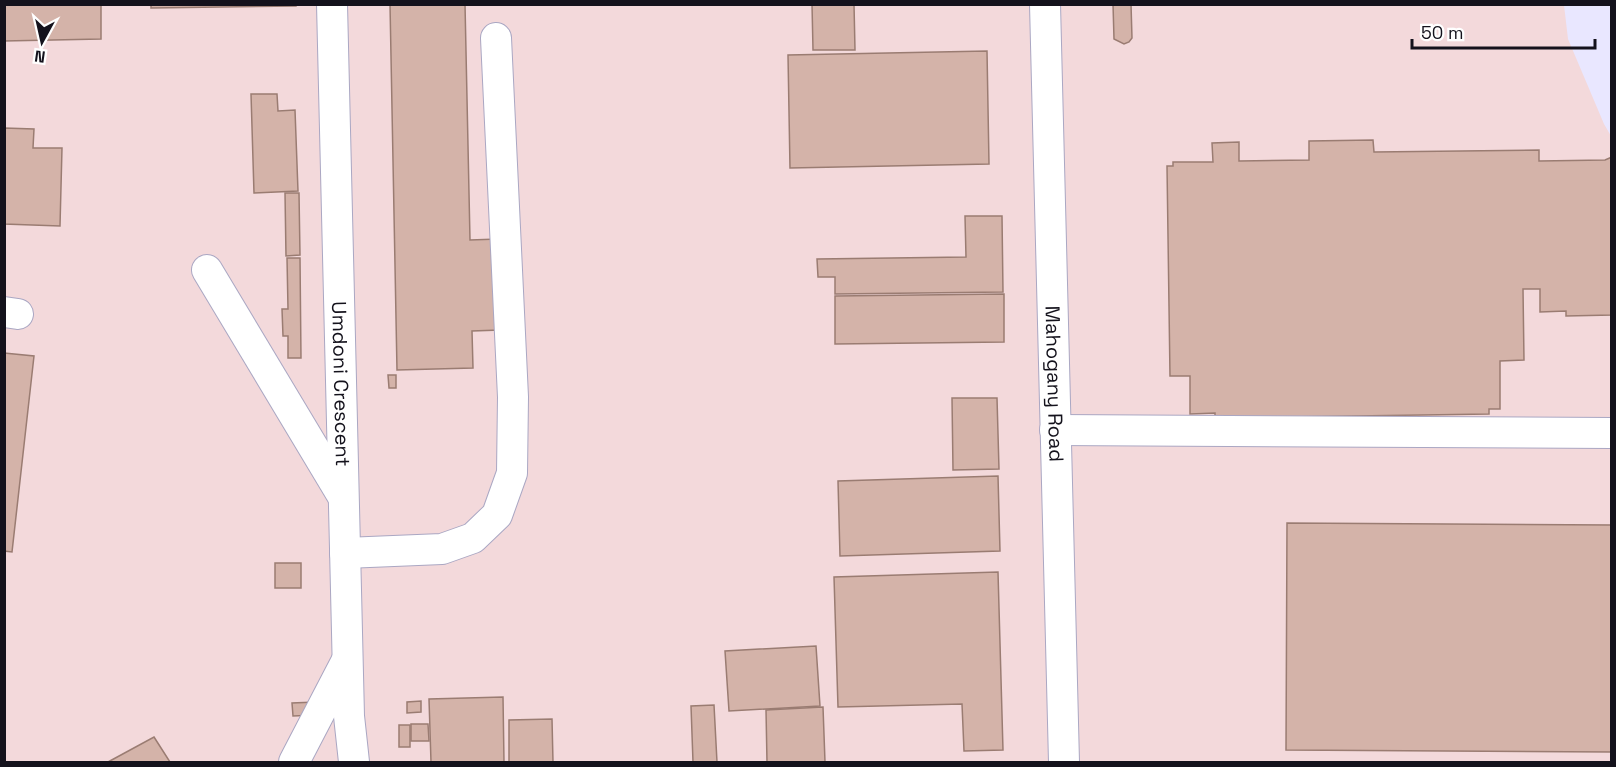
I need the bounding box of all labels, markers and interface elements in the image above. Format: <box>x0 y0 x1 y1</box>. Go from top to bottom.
north arrow <box>12 12 72 72</box>
scale bar <box>1412 12 1595 50</box>
text: 50 m <box>1421 21 1463 44</box>
text: N <box>33 45 47 68</box>
street label: Umdoni Crescent <box>326 301 356 467</box>
street label: Mahogany Road <box>1040 305 1069 462</box>

